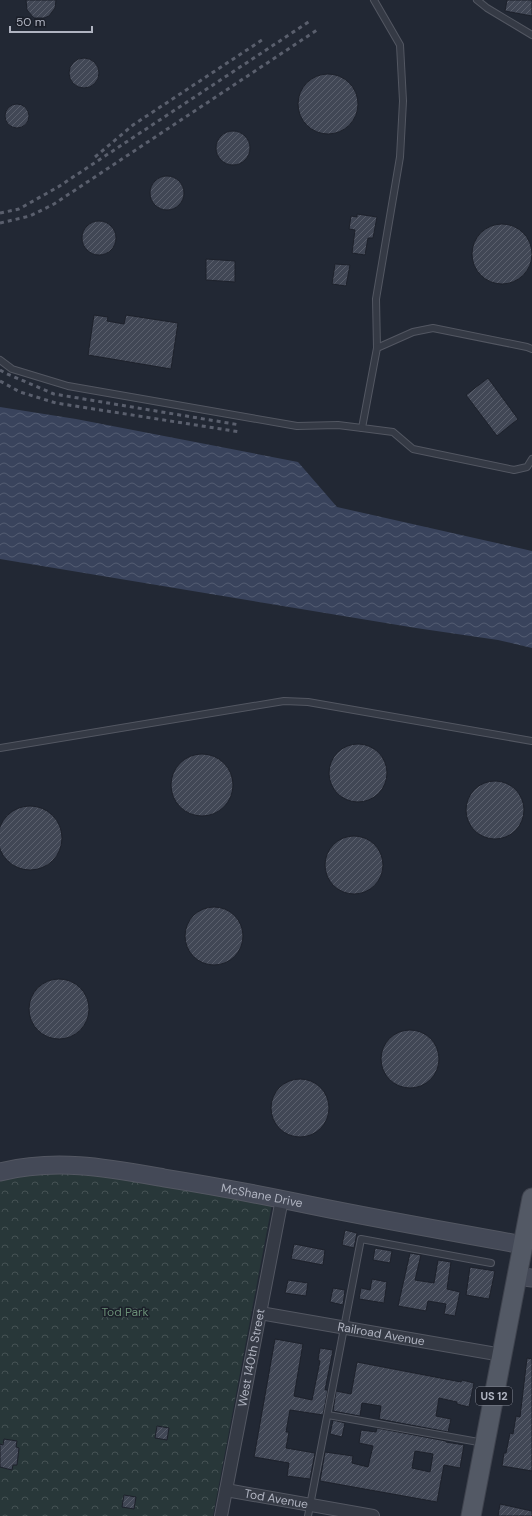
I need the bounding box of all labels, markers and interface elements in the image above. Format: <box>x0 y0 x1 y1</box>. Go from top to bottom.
scale bar <box>10 8 92 34</box>
text: 50 m <box>16 14 45 30</box>
street label: McShane Drive <box>220 1180 304 1211</box>
park label: Tod Park <box>101 1304 149 1320</box>
street label: West 140th Street <box>234 1307 269 1408</box>
street label: Railroad Avenue <box>336 1319 426 1350</box>
road number: US 12 <box>476 1387 512 1405</box>
street label: Tod Avenue <box>243 1485 309 1512</box>

